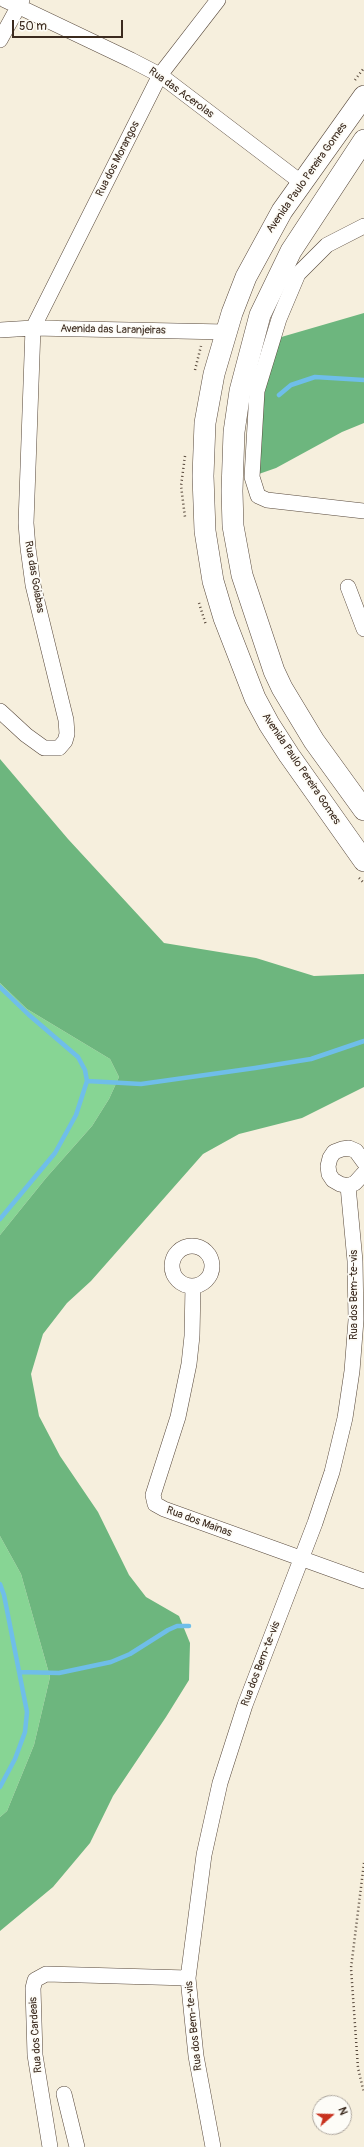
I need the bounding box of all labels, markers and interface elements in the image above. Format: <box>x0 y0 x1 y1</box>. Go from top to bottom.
scale bar <box>14 12 125 38</box>
text: 50 m <box>19 19 47 34</box>
street label: Rua das Acerolas <box>146 65 216 121</box>
street label: Rua dos Morangos <box>93 119 143 199</box>
street label: Avenida Paulo Pereira Gomes <box>264 120 350 236</box>
street label: Avenida das Laranjeiras <box>60 322 166 338</box>
street label: Rua das Goiabas <box>21 540 47 614</box>
street label: Avenida Paulo Pereira Gomes <box>259 711 343 827</box>
street label: Rua dos Bem-te-vis <box>347 1250 361 1340</box>
street label: Rua dos Mainas <box>164 1504 234 1540</box>
street label: Rua dos Bem-te-vis <box>239 1620 283 1708</box>
street label: Rua dos Bem-te-vis <box>183 1980 205 2072</box>
street label: Rua dos Cardeais <box>27 1996 45 2074</box>
north arrow <box>312 2095 352 2135</box>
text: N <box>335 2105 350 2117</box>

